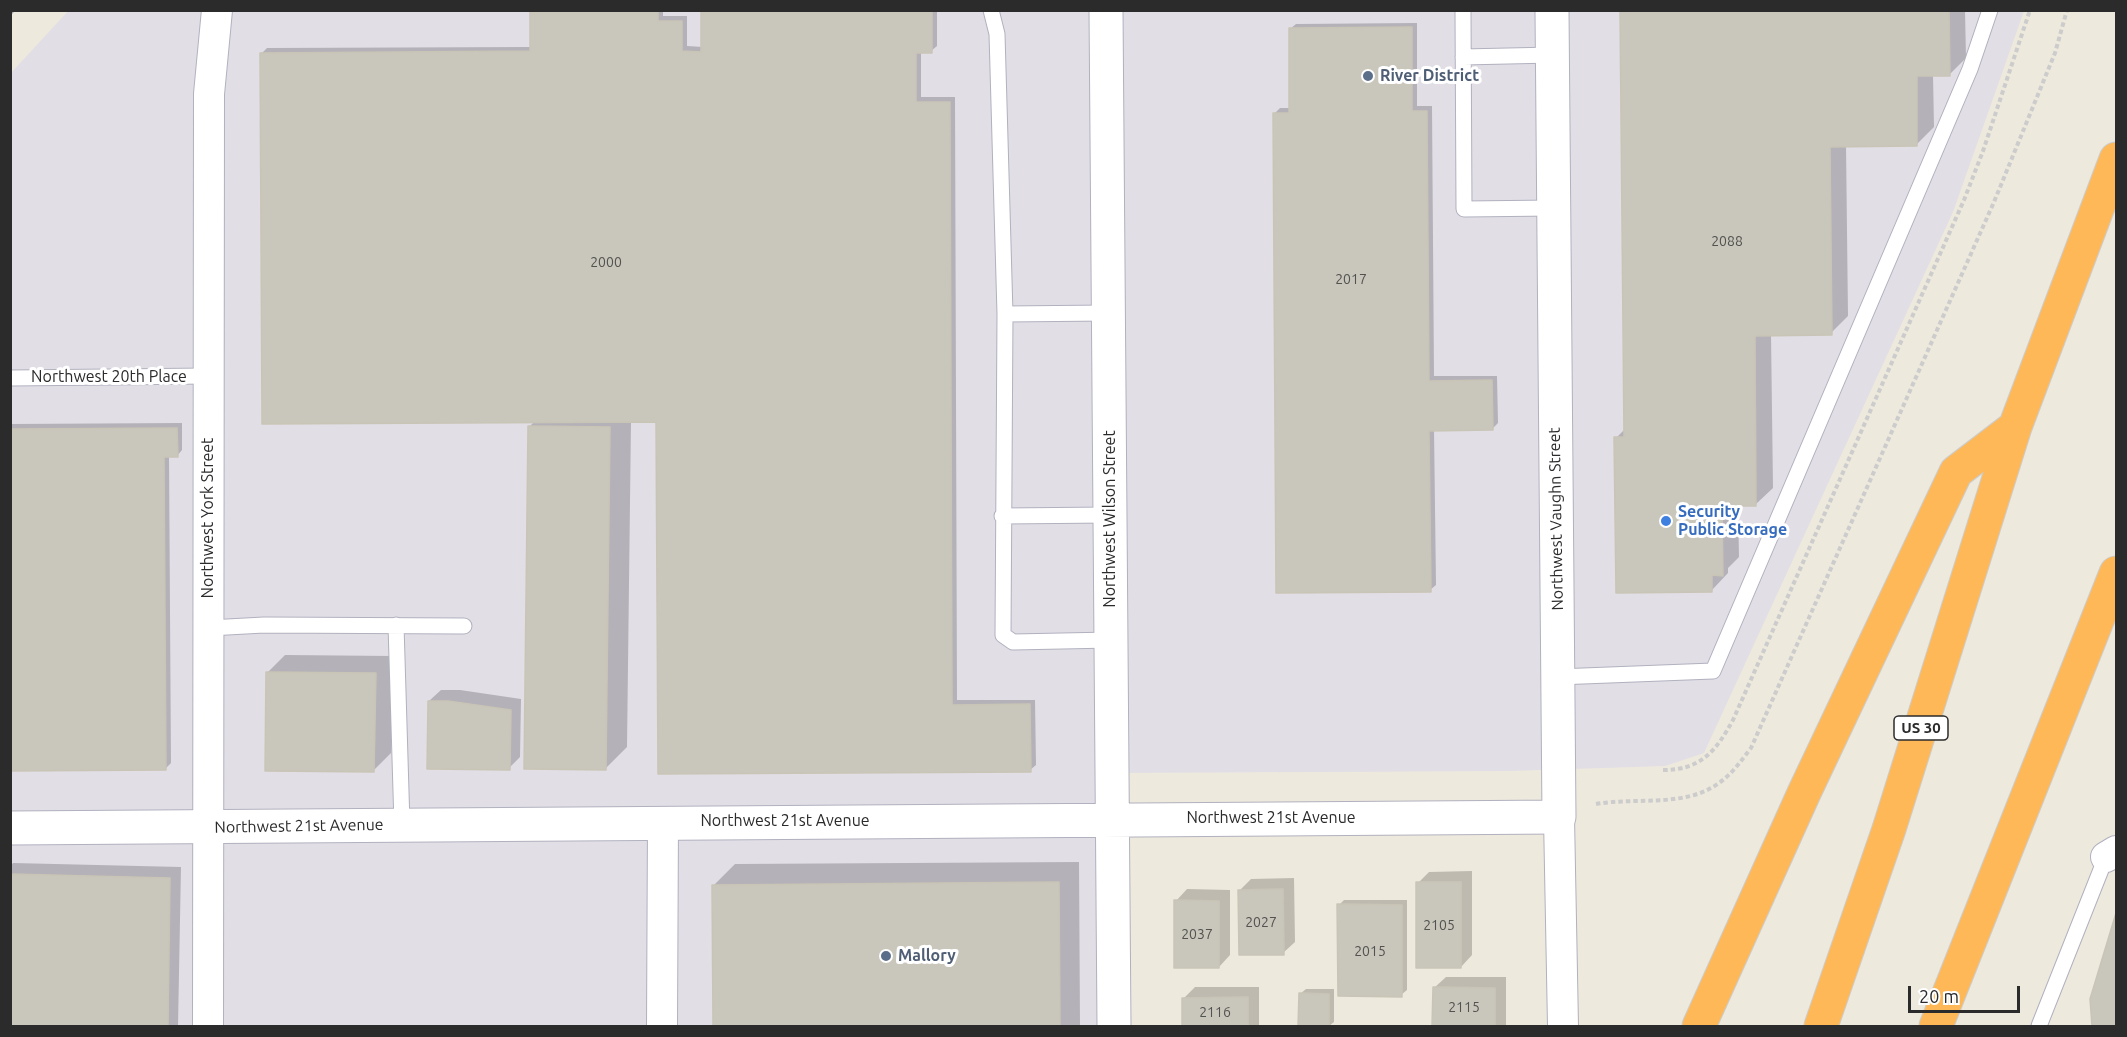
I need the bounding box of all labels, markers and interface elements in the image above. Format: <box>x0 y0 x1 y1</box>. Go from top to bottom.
place label: River District <box>1380 66 1479 86</box>
marker: River District <box>1361 69 1375 83</box>
house number: 2088 <box>1711 233 1743 249</box>
house number: 2000 <box>590 254 622 270</box>
house number: 2017 <box>1335 271 1367 287</box>
street label: Northwest 20th Place <box>31 367 187 387</box>
street label: Northwest Vaughn Street <box>1545 427 1567 611</box>
street label: Northwest Wilson Street <box>1100 430 1120 608</box>
street label: Northwest York Street <box>198 438 218 598</box>
place label: Security Public Storage <box>1678 502 1787 540</box>
marker: Security Public Storage <box>1659 514 1673 528</box>
road number: US 30 <box>1894 716 1948 740</box>
street label: Northwest 21st Avenue <box>1186 808 1356 828</box>
street label: Northwest 21st Avenue <box>700 811 870 831</box>
street label: Northwest 21st Avenue <box>214 815 384 837</box>
house number: 2027 <box>1245 914 1277 930</box>
house number: 2105 <box>1423 917 1455 933</box>
house number: 2037 <box>1181 926 1213 942</box>
house number: 2015 <box>1354 943 1386 959</box>
place label: Mallory <box>898 946 956 966</box>
marker: Mallory <box>879 949 893 963</box>
scale bar <box>1911 974 2024 1012</box>
text: 20 m <box>1919 986 1959 1006</box>
house number: 2115 <box>1448 999 1480 1015</box>
house number: 2116 <box>1199 1004 1231 1020</box>

